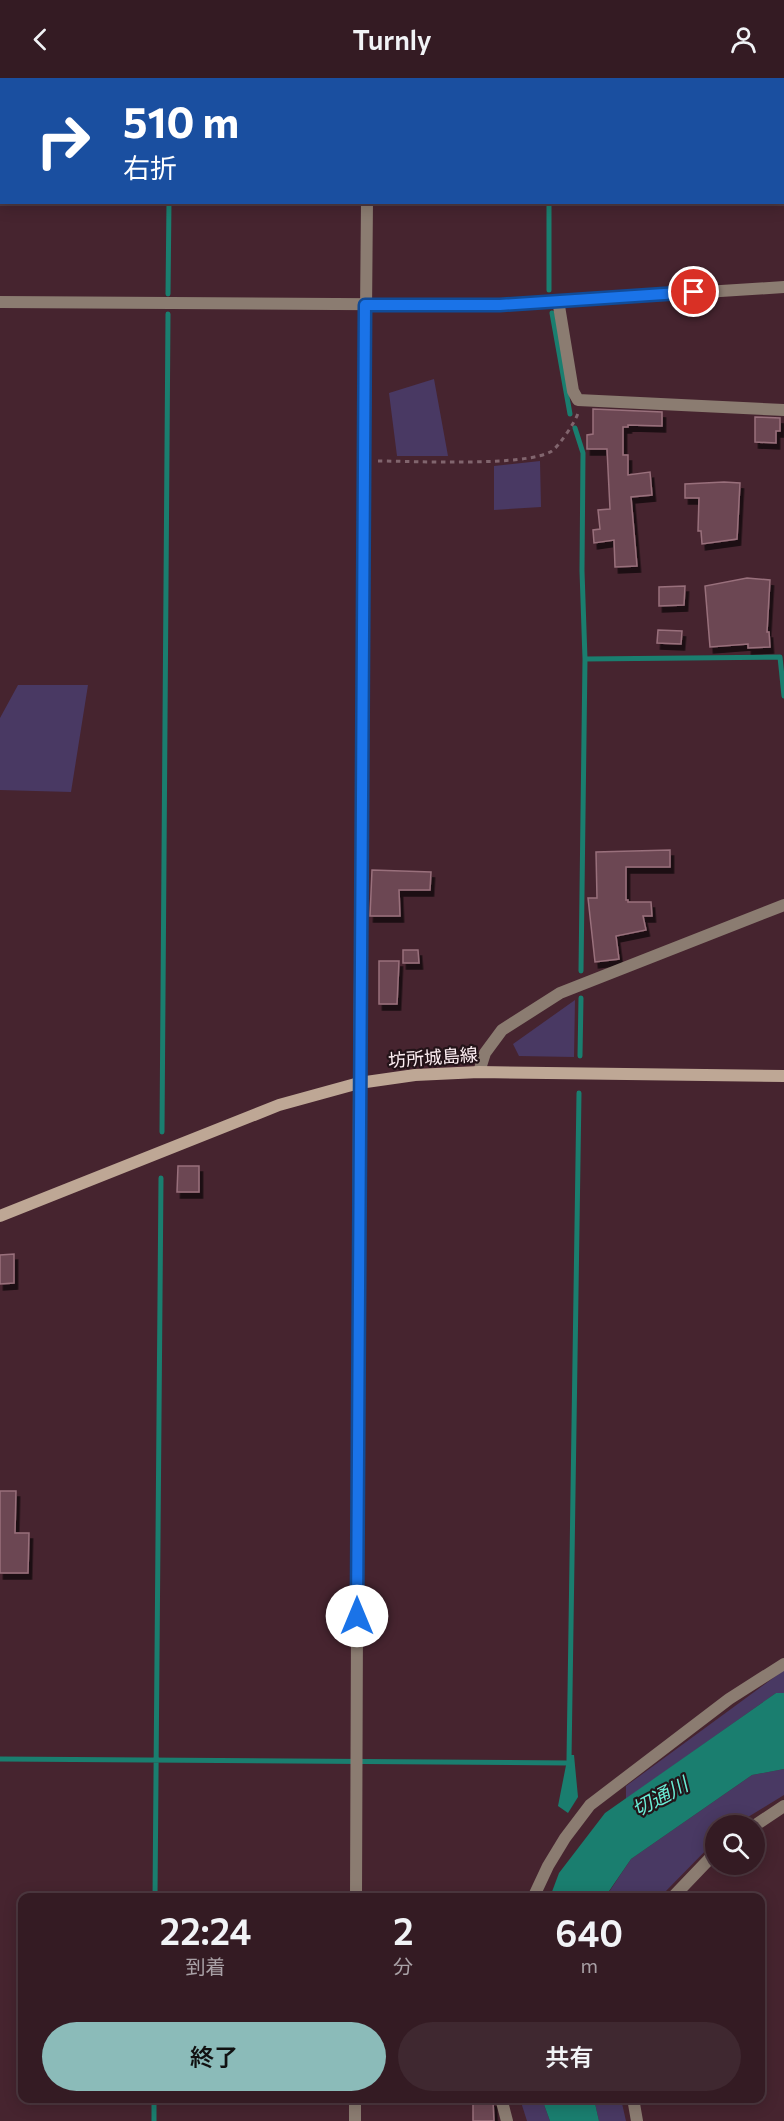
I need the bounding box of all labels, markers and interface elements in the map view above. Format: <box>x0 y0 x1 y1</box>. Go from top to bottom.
icon: back <box>24 23 57 56</box>
text: Turnly <box>352 23 432 56</box>
icon: person <box>727 23 760 56</box>
text: 510 m <box>123 95 239 147</box>
icon: right <box>24 102 102 180</box>
text: 右折 <box>123 151 177 184</box>
pin <box>668 266 719 317</box>
icon: arrive <box>677 275 710 308</box>
street label: 坊所城島線 <box>387 1043 479 1071</box>
position arrow <box>325 1584 389 1648</box>
water label: 切通川 <box>627 1770 693 1821</box>
map controls <box>705 1815 765 1875</box>
button: search <box>705 1815 765 1875</box>
text: 22:24 <box>160 1908 251 1952</box>
text: 2 <box>393 1908 413 1952</box>
text: 640 <box>555 1910 623 1954</box>
text: m <box>581 1953 598 1977</box>
text: 到着 <box>186 1954 226 1978</box>
text: 分 <box>393 1954 413 1978</box>
button: 終了 <box>42 2022 386 2091</box>
button: 共有 <box>398 2022 741 2091</box>

